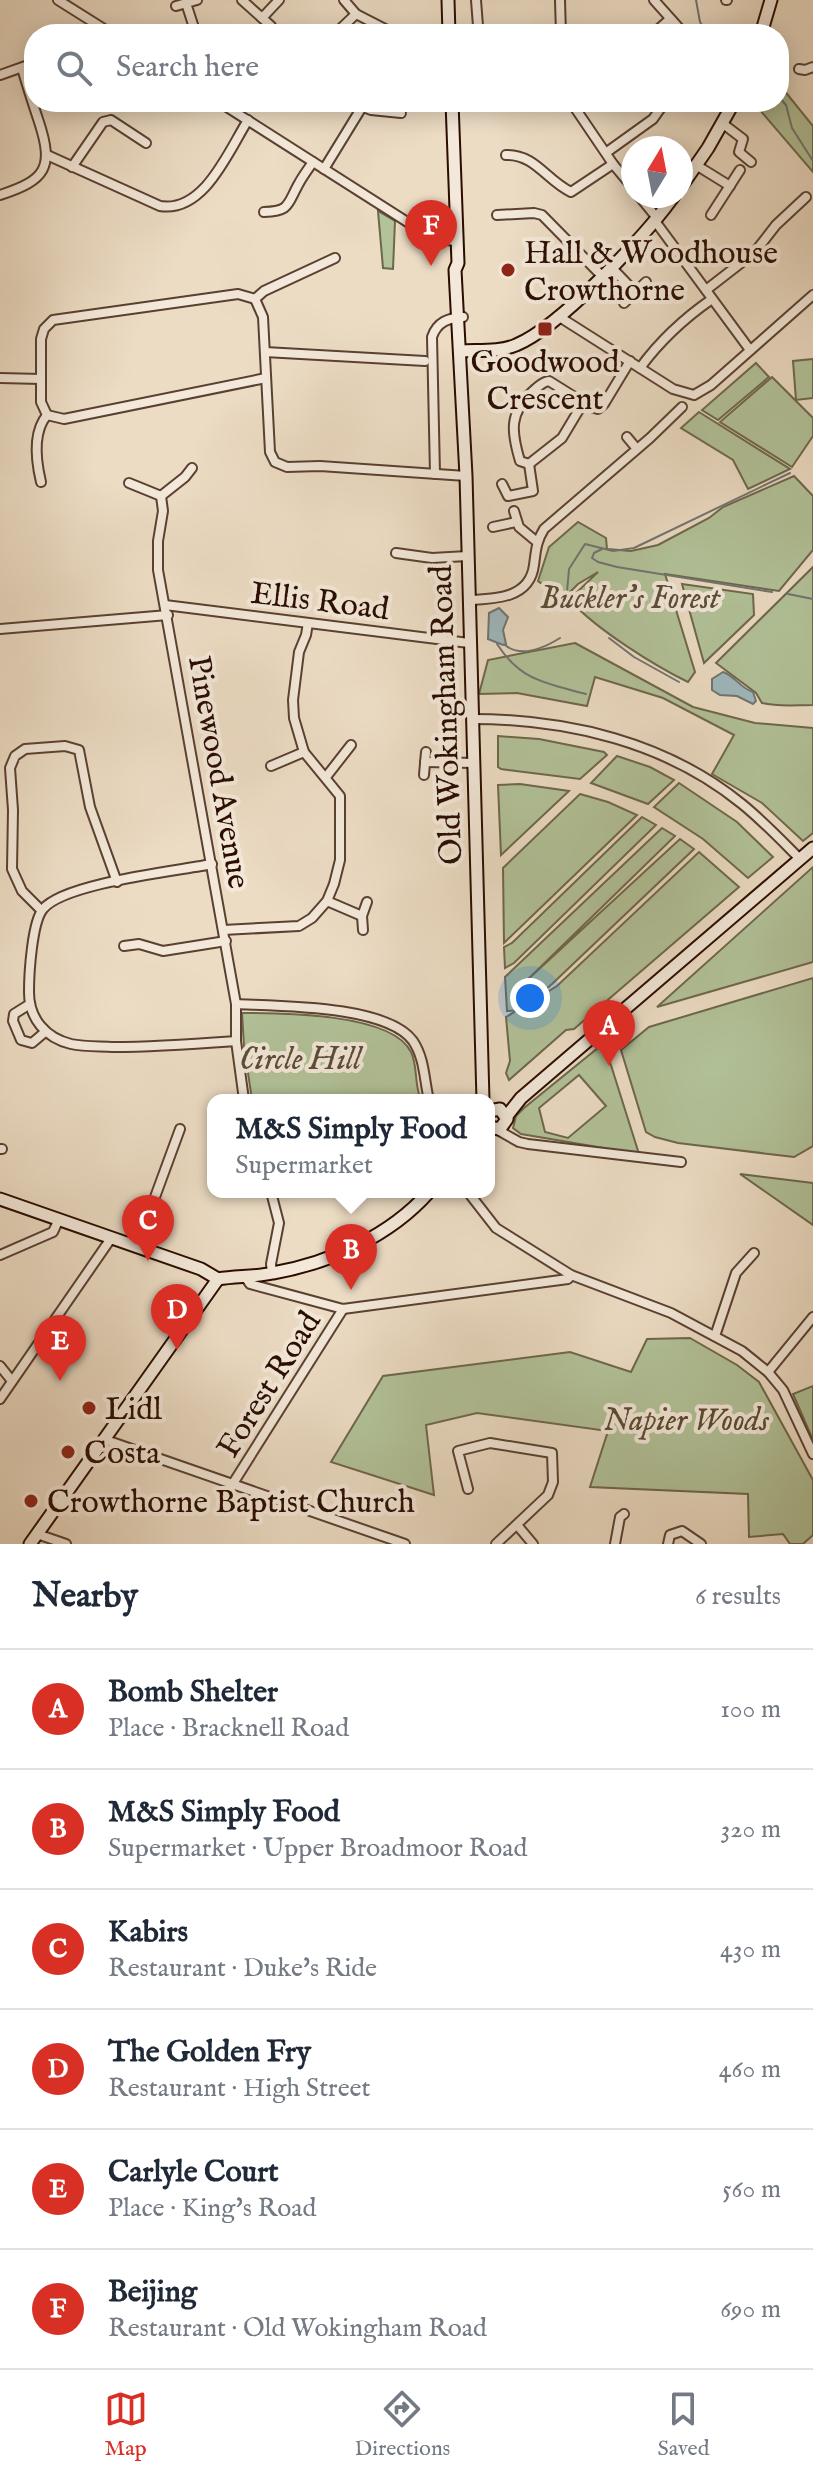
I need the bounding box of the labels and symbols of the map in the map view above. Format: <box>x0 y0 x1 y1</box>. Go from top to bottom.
north arrow <box>621 136 693 208</box>
pin: F <box>405 200 457 266</box>
place label: Hall & Woodhouse Crowthorne <box>524 234 778 312</box>
marker: Hall & Woodhouse Crowthorne <box>499 261 517 279</box>
marker: Goodwood Crescent <box>536 320 554 338</box>
place label: Goodwood Crescent <box>470 343 620 421</box>
street label: Old Wokingham Road <box>422 563 473 866</box>
street label: Ellis Road <box>248 574 392 631</box>
park label: Buckler's Forest <box>540 579 722 620</box>
street label: Pinewood Avenue <box>177 653 258 892</box>
your location <box>510 978 550 1018</box>
pin: A <box>583 1000 635 1066</box>
park label: Circle Hill <box>239 1040 363 1081</box>
pin: C <box>122 1195 174 1261</box>
pin: B <box>325 1224 377 1290</box>
pin: D <box>151 1284 203 1350</box>
street label: Forest Road <box>209 1304 332 1466</box>
pin: E <box>34 1315 86 1381</box>
place label: Lidl <box>105 1390 162 1431</box>
marker: Lidl <box>80 1399 98 1417</box>
park label: Napier Woods <box>603 1401 770 1442</box>
place label: Costa <box>84 1434 160 1475</box>
marker: Costa <box>59 1443 77 1461</box>
place label: Crowthorne Baptist Church <box>47 1483 415 1524</box>
marker: Crowthorne Baptist Church <box>22 1492 40 1510</box>

